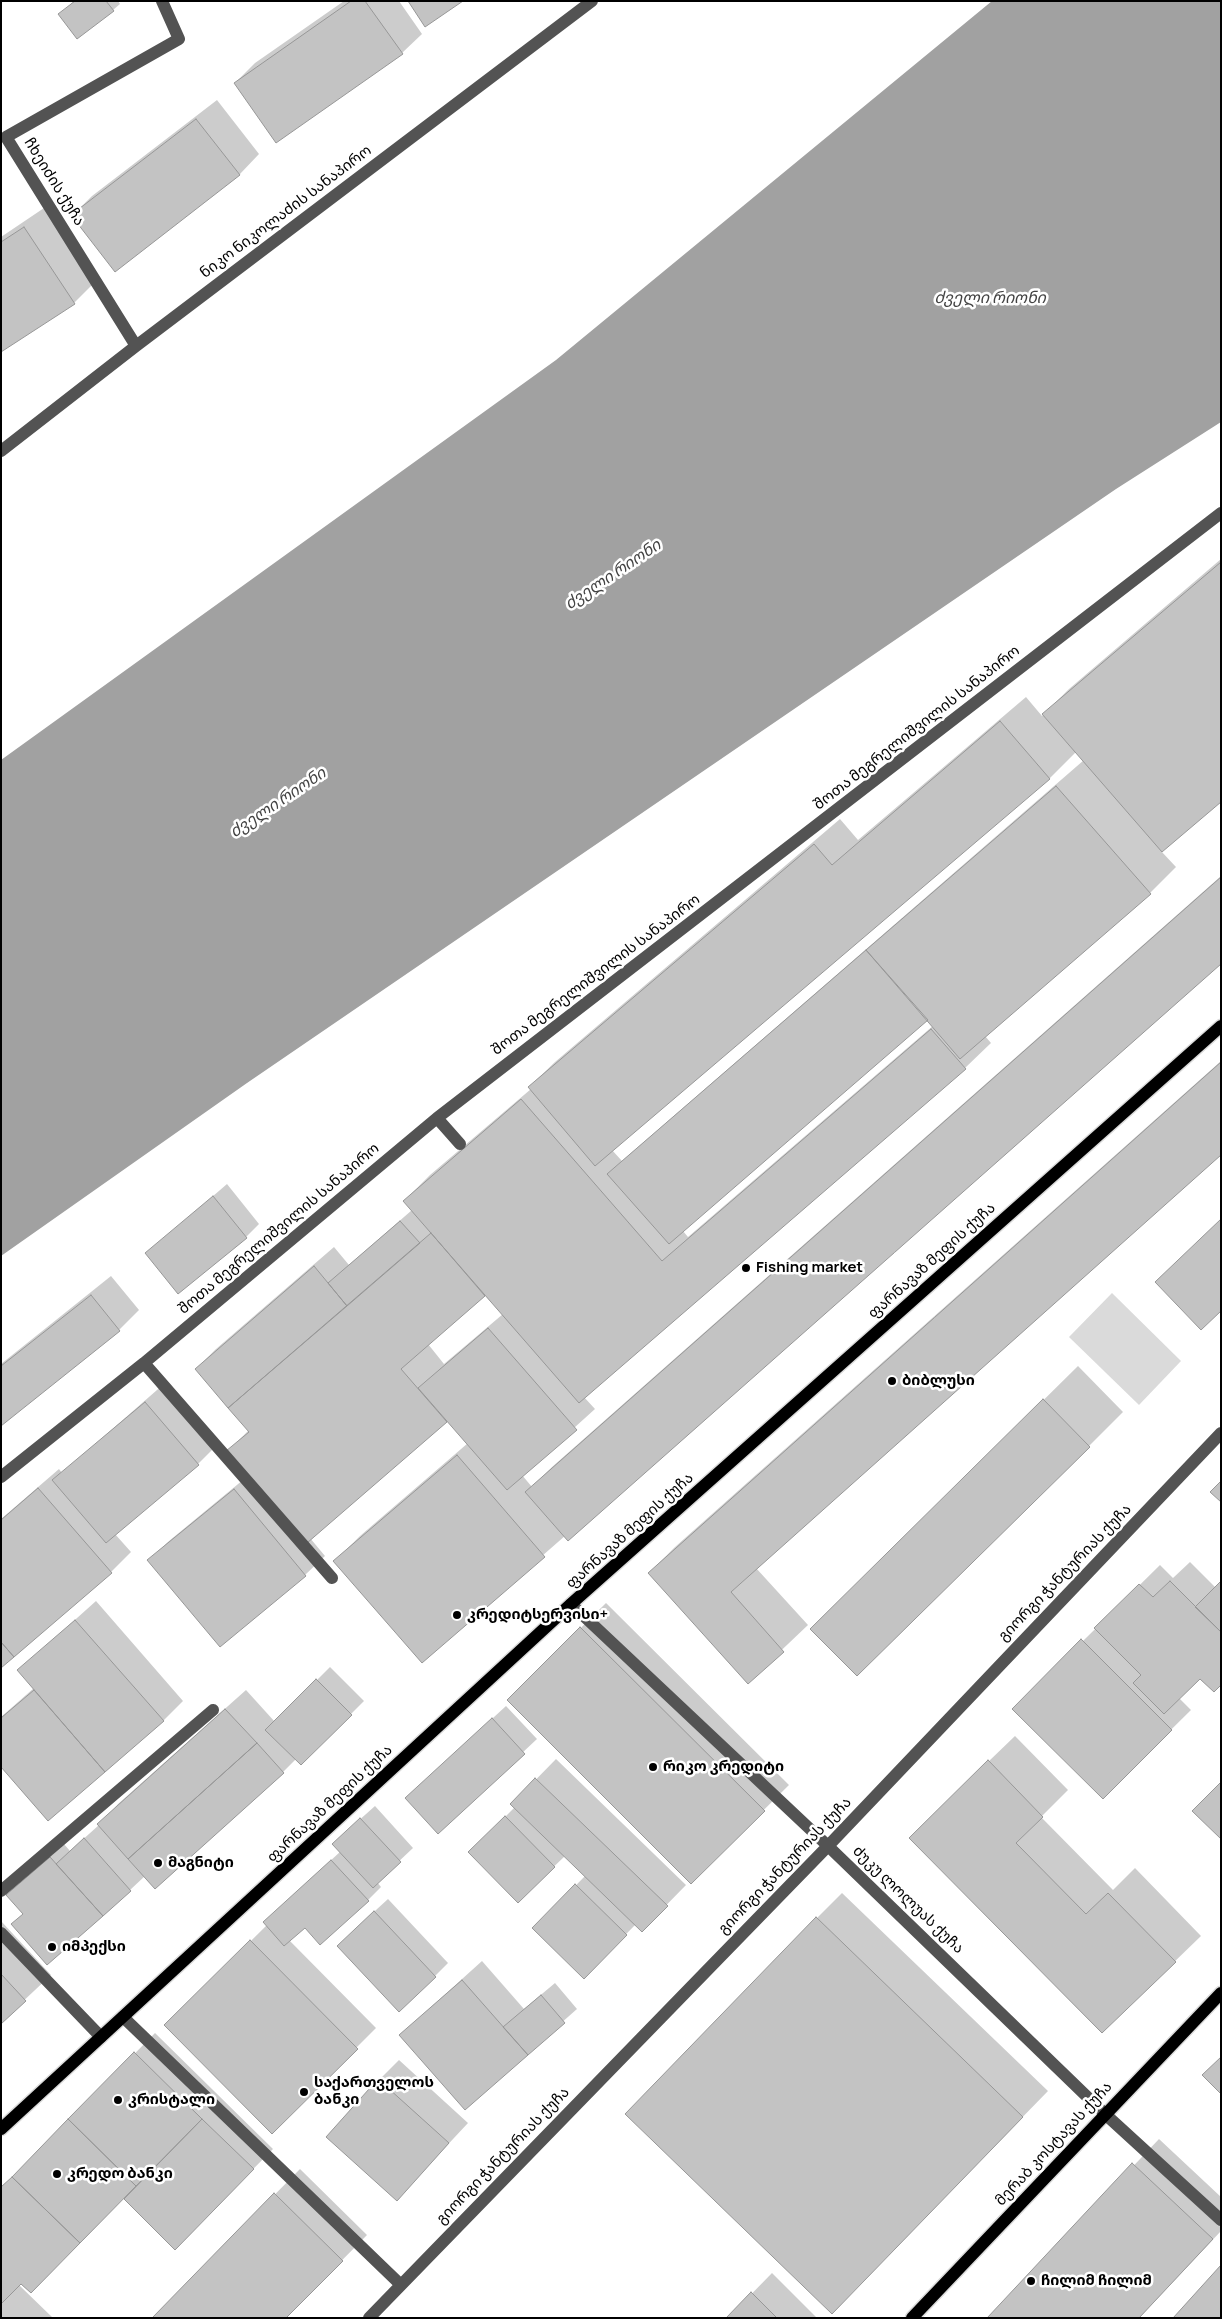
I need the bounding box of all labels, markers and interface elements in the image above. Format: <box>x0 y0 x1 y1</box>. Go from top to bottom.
street label: ჩხეიძის ქუჩა <box>20 135 88 229</box>
street label: ნიკო ნიკოლაძის სანაპირო <box>197 142 375 282</box>
water label: ძველი რიონი <box>934 289 1046 309</box>
water label: ძველი რიონი <box>561 536 665 614</box>
street label: შოთა მეგრელიშვილის სანაპირო <box>810 642 1024 814</box>
water label: ძველი რიონი <box>226 764 330 842</box>
street label: შოთა მეგრელიშვილის სანაპირო <box>488 891 704 1059</box>
street label: შოთა მეგრელიშვილის სანაპირო <box>175 1140 383 1318</box>
street label: ფარნავაზ მეფის ქუჩა <box>865 1199 999 1323</box>
place label: Fishing market <box>756 1259 863 1277</box>
marker: Fishing market <box>740 1262 752 1274</box>
place label: ბიბლუსი <box>902 1372 975 1390</box>
marker: ბიბლუსი <box>886 1375 898 1387</box>
street label: ფარნავაზ მეფის ქუჩა <box>563 1469 697 1593</box>
street label: გიორგი ჭანტურიას ქუჩა <box>995 1501 1135 1645</box>
place label: კრედიტსერვისი+ <box>467 1606 608 1624</box>
marker: კრედიტსერვისი+ <box>451 1609 463 1621</box>
street label: ფარნავაზ მეფის ქუჩა <box>264 1741 396 1867</box>
place label: რიკო კრედიტი <box>663 1758 784 1776</box>
marker: რიკო კრედიტი <box>647 1761 659 1773</box>
street label: გიორგი ჭანტურიას ქუჩა <box>715 1794 855 1938</box>
street label: ძუკუ ლოლუას ქუჩა <box>849 1842 967 1958</box>
place label: მაგნიტი <box>168 1854 234 1872</box>
marker: მაგნიტი <box>152 1857 164 1869</box>
place label: იმპექსი <box>62 1938 126 1956</box>
marker: იმპექსი <box>46 1941 58 1953</box>
place label: საქართველოს ბანკი <box>314 2074 434 2109</box>
street label: მერაბ კოსტავას ქუჩა <box>992 2078 1116 2210</box>
street label: გიორგი ჭანტურიას ქუჩა <box>433 2084 573 2228</box>
marker: საქართველოს ბანკი <box>298 2086 310 2098</box>
place label: კრისტალი <box>128 2091 215 2109</box>
marker: კრისტალი <box>112 2094 124 2106</box>
place label: კრედო ბანკი <box>67 2165 173 2183</box>
marker: კრედო ბანკი <box>51 2168 63 2180</box>
place label: ჩილიმ ჩილიმ <box>1041 2272 1152 2290</box>
marker: ჩილიმ ჩილიმ <box>1025 2275 1037 2287</box>

